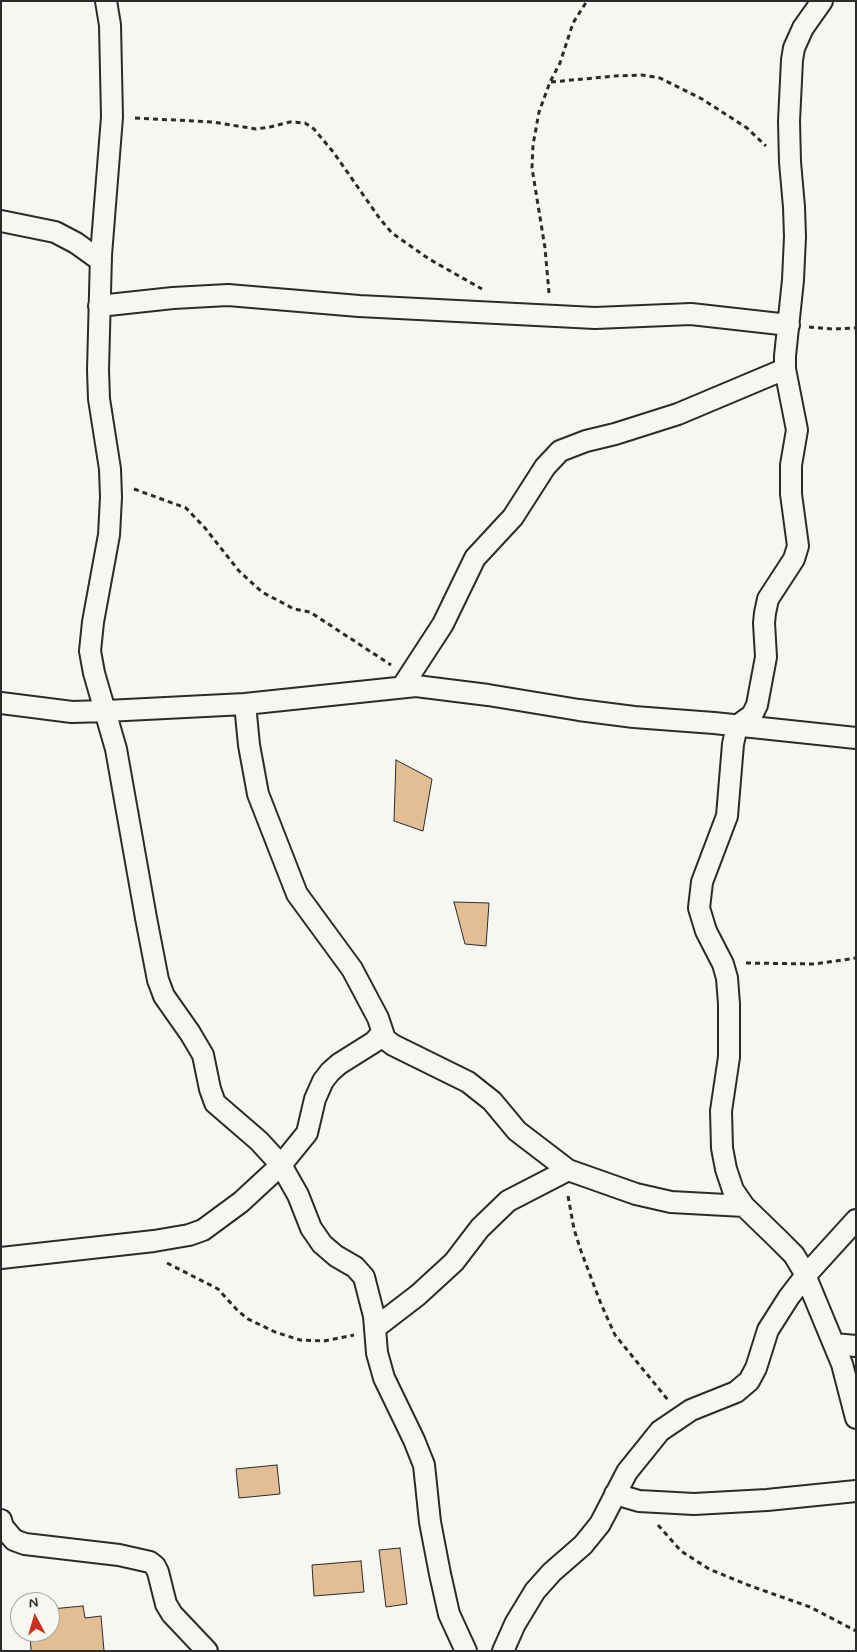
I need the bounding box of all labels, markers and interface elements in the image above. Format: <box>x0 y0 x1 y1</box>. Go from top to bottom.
north arrow <box>10 1592 60 1642</box>
text: N <box>28 1594 39 1613</box>

